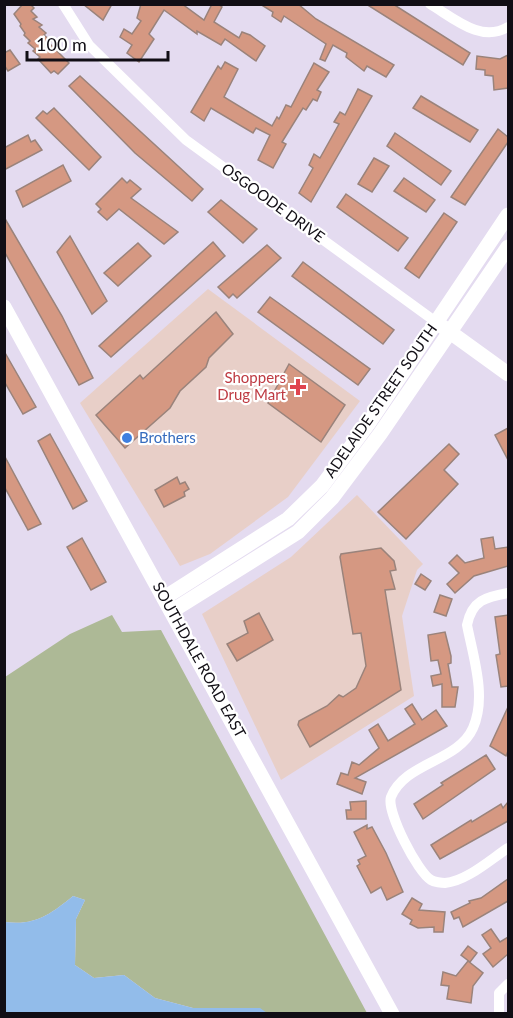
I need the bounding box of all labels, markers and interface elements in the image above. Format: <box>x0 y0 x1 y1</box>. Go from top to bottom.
scale bar <box>27 24 168 62</box>
text: 100 m <box>36 33 87 55</box>
street label: OSGOODE DRIVE <box>219 159 329 246</box>
street label: ADELAIDE STREET SOUTH <box>320 320 440 481</box>
place label: Shoppers Drug Mart <box>217 368 287 403</box>
marker: Shoppers Drug Mart <box>291 380 305 394</box>
place label: Brothers <box>139 428 196 446</box>
marker: Brothers <box>120 431 134 445</box>
street label: SOUTHDALE ROAD EAST <box>150 579 250 741</box>

